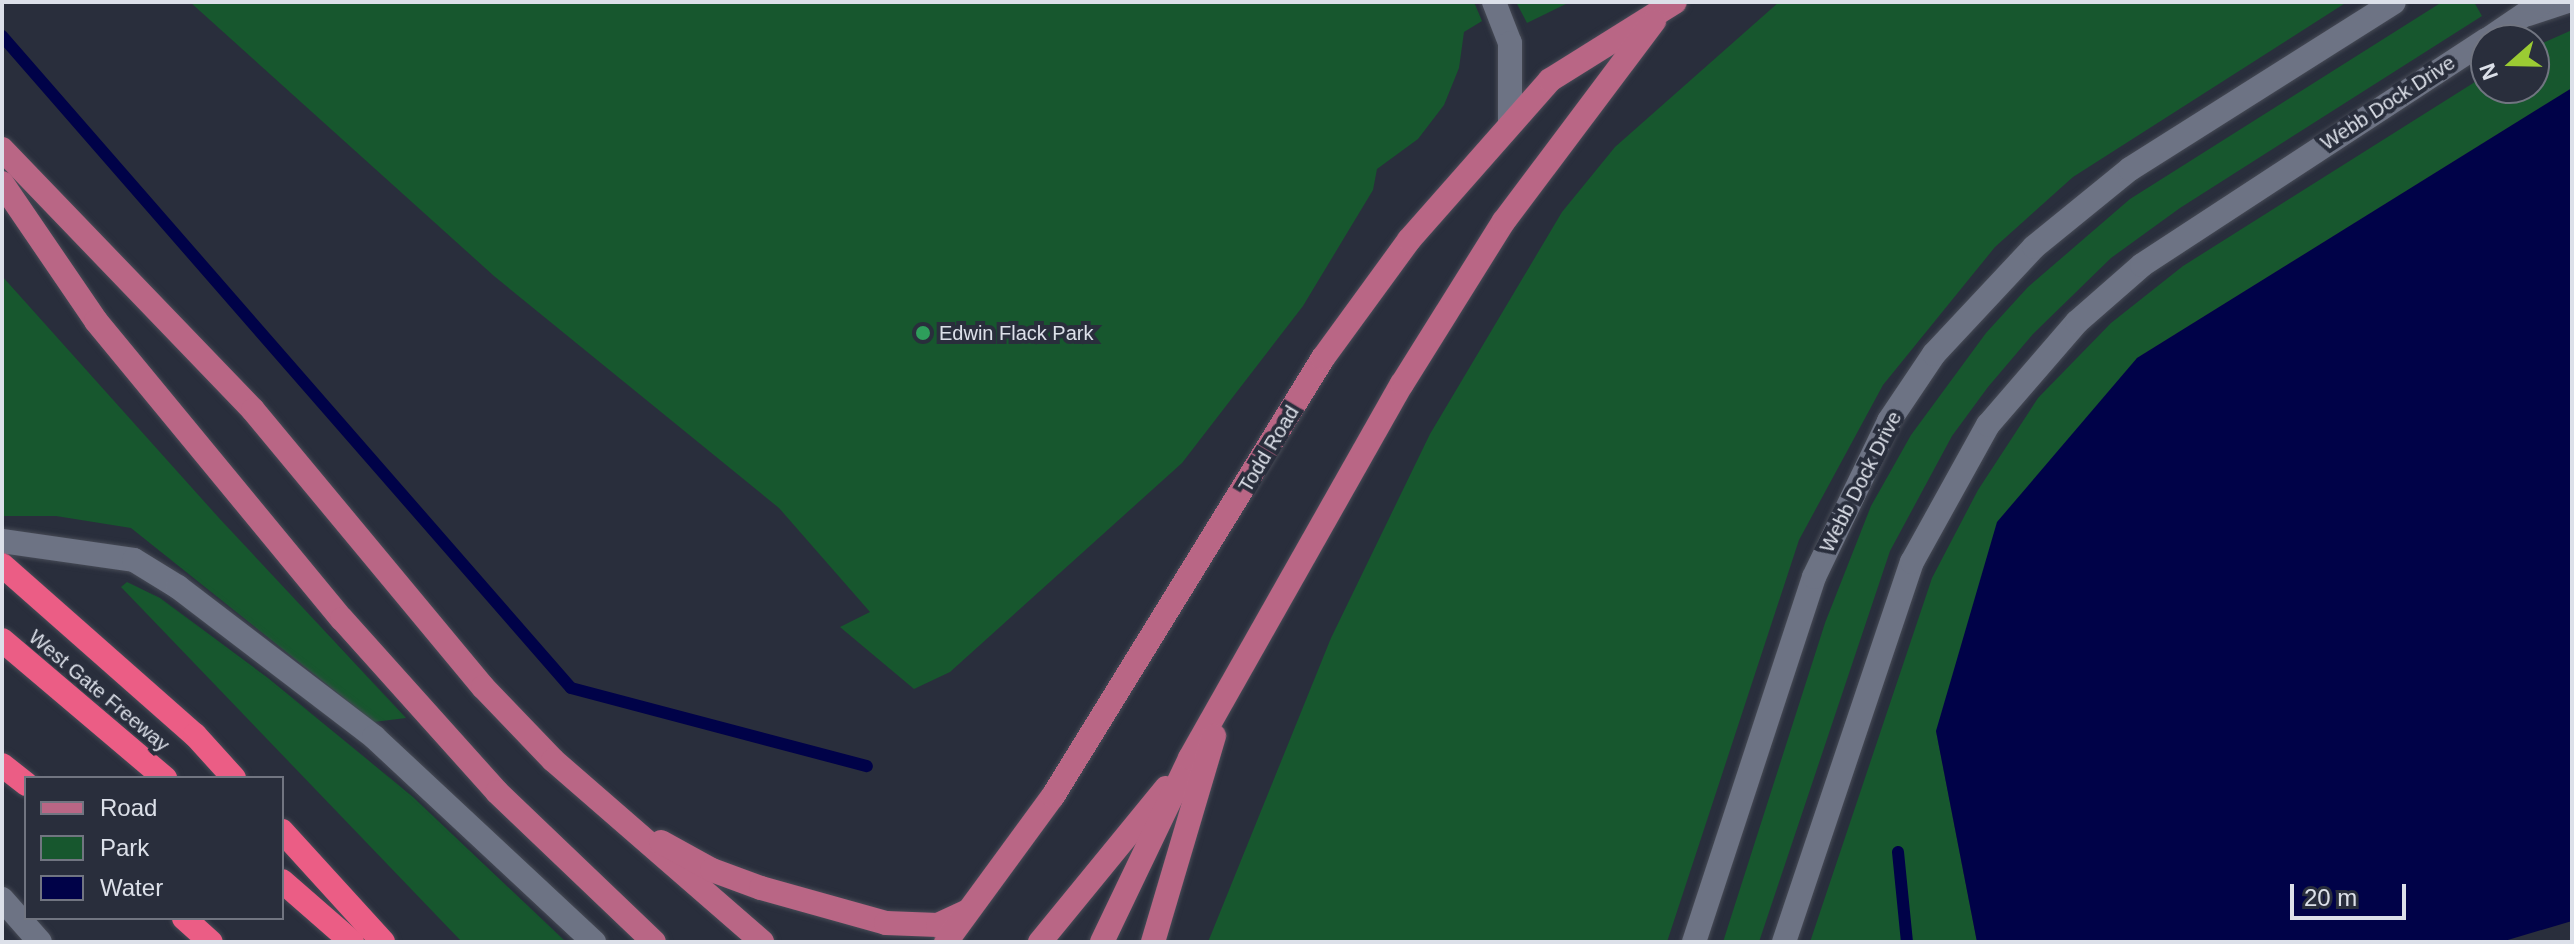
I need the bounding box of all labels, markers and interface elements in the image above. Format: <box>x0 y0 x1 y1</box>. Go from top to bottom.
north arrow <box>2470 24 2550 104</box>
street label: Webb Dock Drive <box>2316 51 2460 155</box>
text: N <box>2474 60 2503 83</box>
place label: Edwin Flack Park <box>939 321 1093 345</box>
marker: Edwin Flack Park <box>914 324 932 342</box>
street label: Todd Road <box>1234 401 1304 497</box>
street label: Webb Dock Drive <box>1815 407 1907 557</box>
street label: West Gate Freeway <box>24 625 174 757</box>
legend <box>24 776 284 920</box>
text: Road <box>100 794 157 821</box>
text: Park <box>100 834 149 861</box>
scale bar <box>2294 868 2410 918</box>
text: Water <box>100 874 163 901</box>
text: 20 m <box>2304 884 2357 911</box>

